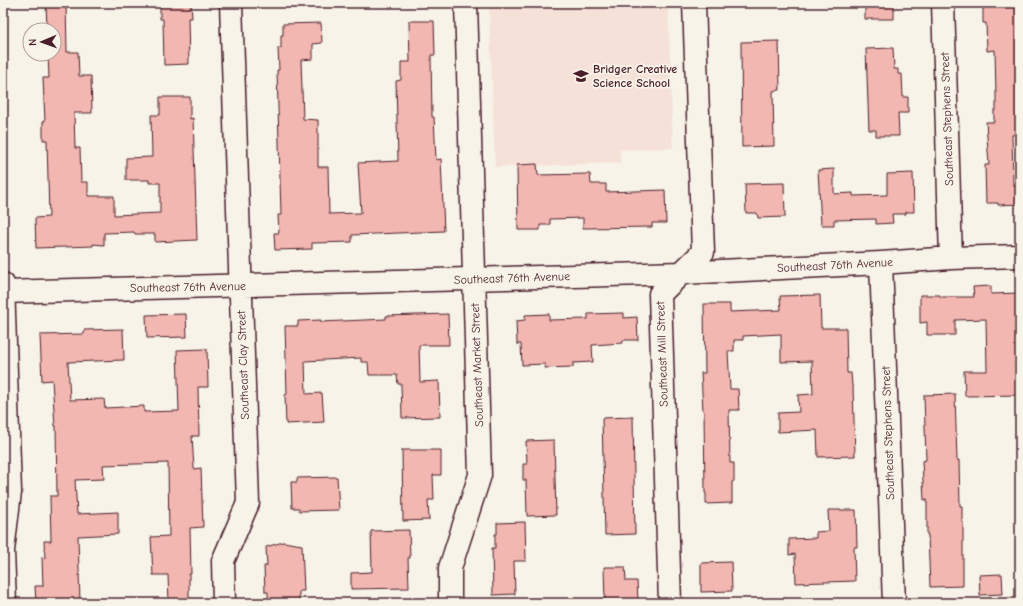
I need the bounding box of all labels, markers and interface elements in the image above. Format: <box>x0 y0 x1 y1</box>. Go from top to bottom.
north arrow <box>22 22 62 62</box>
text: N <box>26 39 39 46</box>
street label: Southeast Stephens Street <box>938 51 956 186</box>
place label: Bridger Creative Science School <box>593 62 677 90</box>
school or university icon: Bridger Creative Science School <box>572 67 590 85</box>
street label: Southeast 76th Avenue <box>777 255 893 275</box>
street label: Southeast 76th Avenue <box>454 269 570 287</box>
street label: Southeast 76th Avenue <box>130 279 246 295</box>
street label: Southeast Mill Street <box>653 300 671 407</box>
street label: Southeast Market Street <box>468 302 486 427</box>
street label: Southeast Clay Street <box>234 310 252 420</box>
street label: Southeast Stephens Street <box>879 365 897 500</box>

